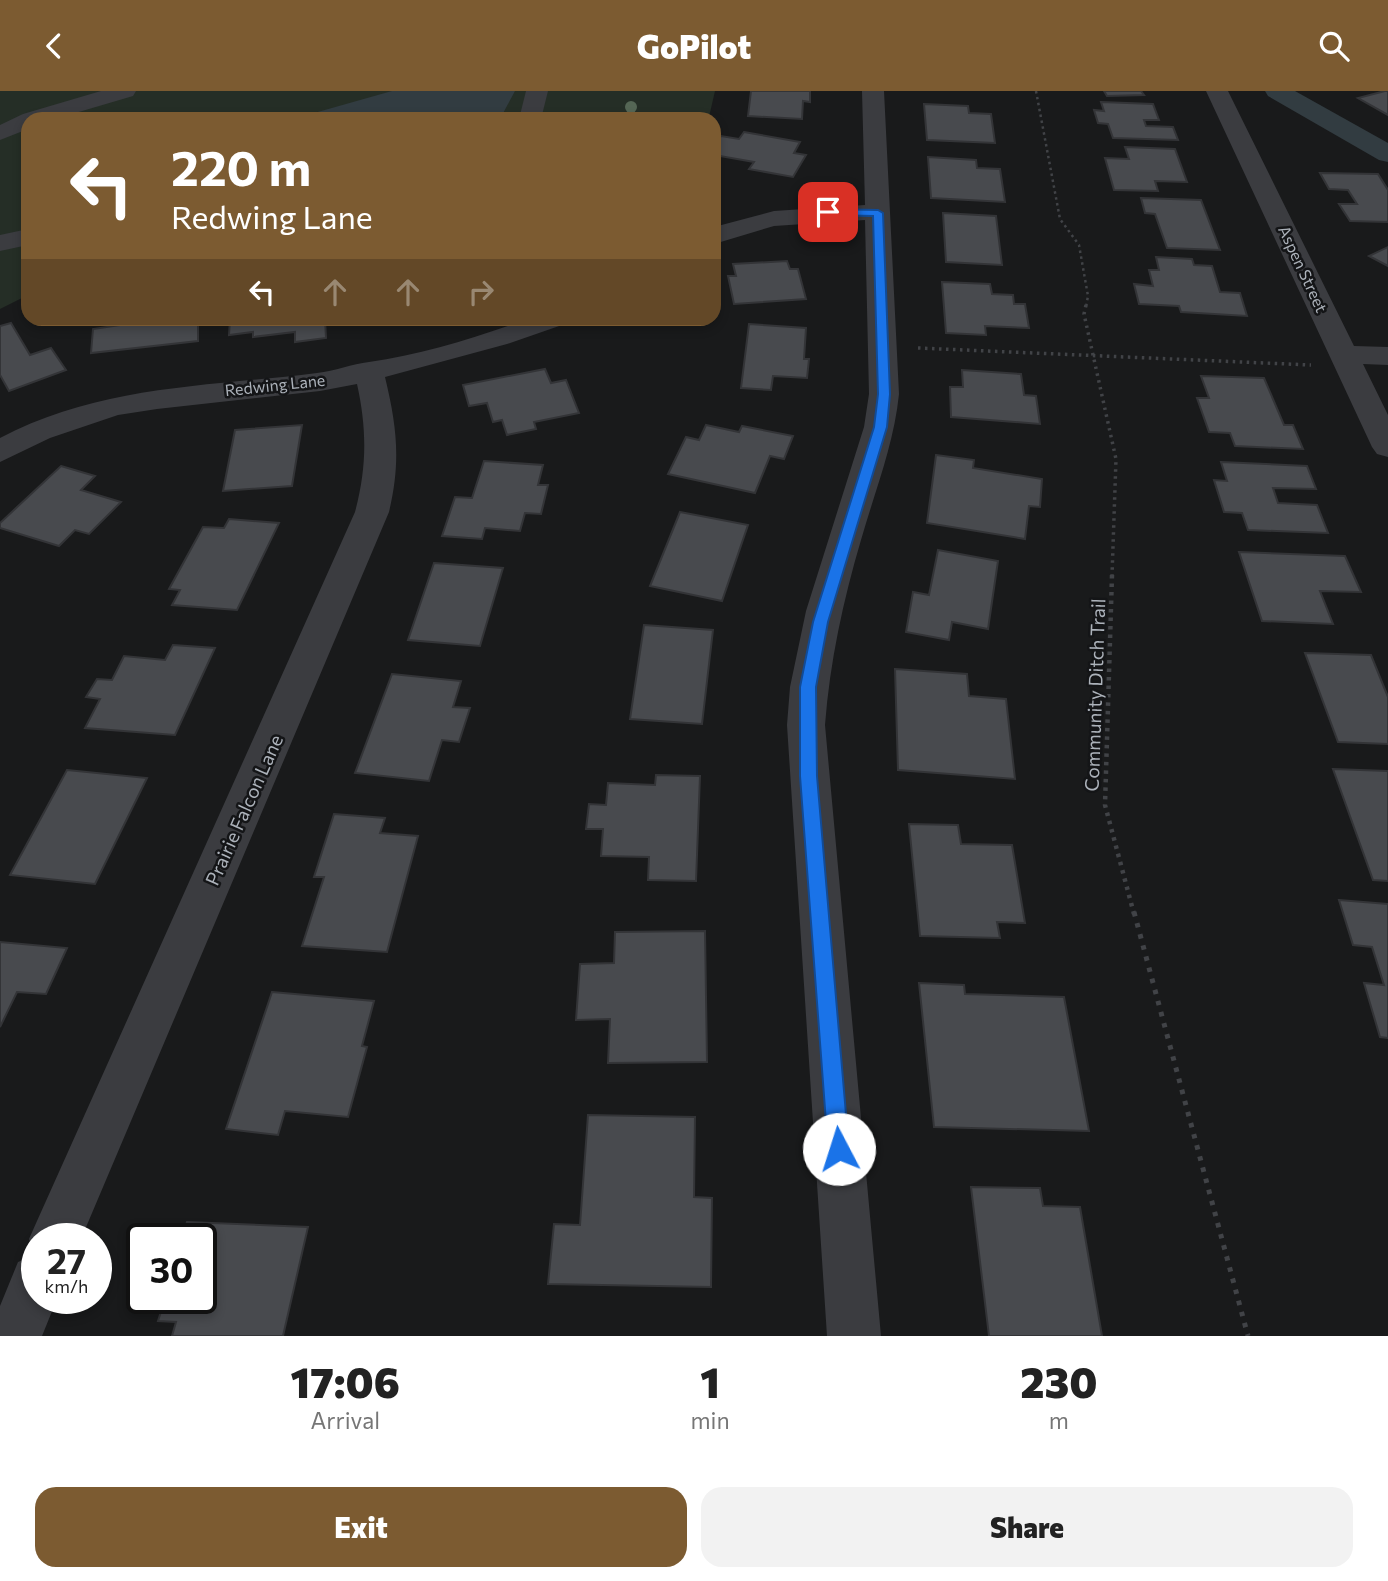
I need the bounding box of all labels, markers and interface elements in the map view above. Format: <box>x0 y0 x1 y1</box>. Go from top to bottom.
text: GoPilot <box>637 26 751 66</box>
icon: back <box>35 27 73 65</box>
icon: search <box>1315 27 1353 65</box>
text: 220 m <box>171 136 311 196</box>
icon: left <box>56 140 147 231</box>
pin <box>798 182 858 242</box>
icon: arrive <box>809 193 847 231</box>
text: Redwing Lane <box>171 196 373 236</box>
street label: Aspen Street <box>1275 222 1332 316</box>
icon: left <box>243 273 281 311</box>
icon: ahead <box>316 273 354 311</box>
icon: ahead <box>389 273 427 311</box>
icon: right <box>462 273 500 311</box>
street label: Redwing Lane <box>224 370 326 399</box>
street label: Community Ditch Trail <box>1080 598 1109 792</box>
street label: Prairie Falcon Lane <box>200 731 287 889</box>
position arrow <box>802 1112 876 1186</box>
speed limit sign: 30 <box>126 1223 217 1314</box>
text: 27 <box>47 1238 86 1281</box>
text: km/h <box>45 1275 88 1297</box>
text: 17:06 <box>291 1355 400 1407</box>
text: 1 <box>700 1355 720 1407</box>
text: 230 <box>1020 1355 1097 1407</box>
text: Arrival <box>310 1406 380 1434</box>
text: min <box>690 1406 730 1434</box>
text: m <box>1049 1406 1069 1434</box>
button: Exit <box>35 1487 687 1567</box>
button: Share <box>701 1487 1353 1567</box>

